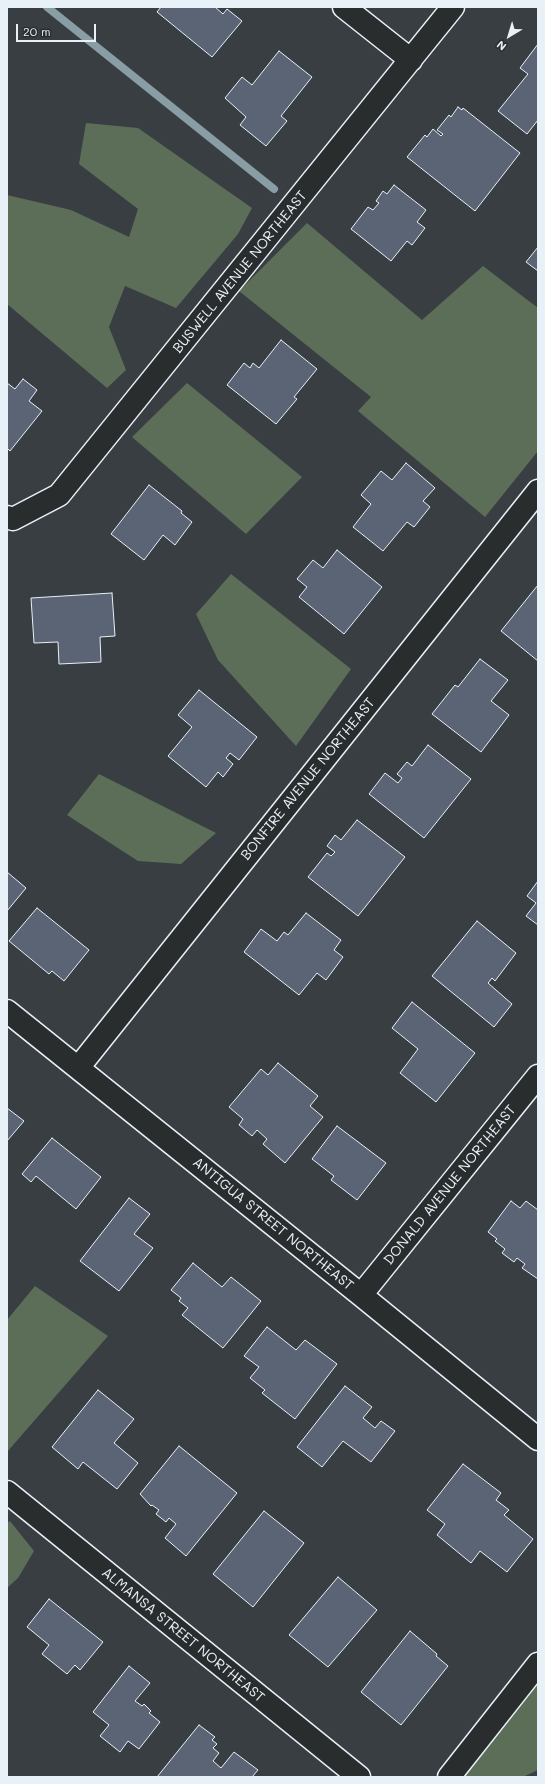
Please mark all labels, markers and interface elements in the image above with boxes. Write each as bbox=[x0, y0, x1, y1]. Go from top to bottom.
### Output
scale bar bbox=[18, 16, 98, 42]
north arrow bbox=[489, 16, 529, 56]
text: 20 m bbox=[23, 23, 51, 39]
text: N bbox=[493, 37, 509, 54]
street label: BUSWELL AVENUE NORTHEAST bbox=[169, 188, 311, 356]
street label: BONFIRE AVENUE NORTHEAST bbox=[237, 694, 379, 864]
street label: DONALD AVENUE NORTHEAST bbox=[380, 1102, 520, 1268]
street label: ANTIGUA STREET NORTHEAST bbox=[189, 1154, 357, 1294]
street label: ALMANSA STREET NORTHEAST bbox=[98, 1564, 268, 1706]

